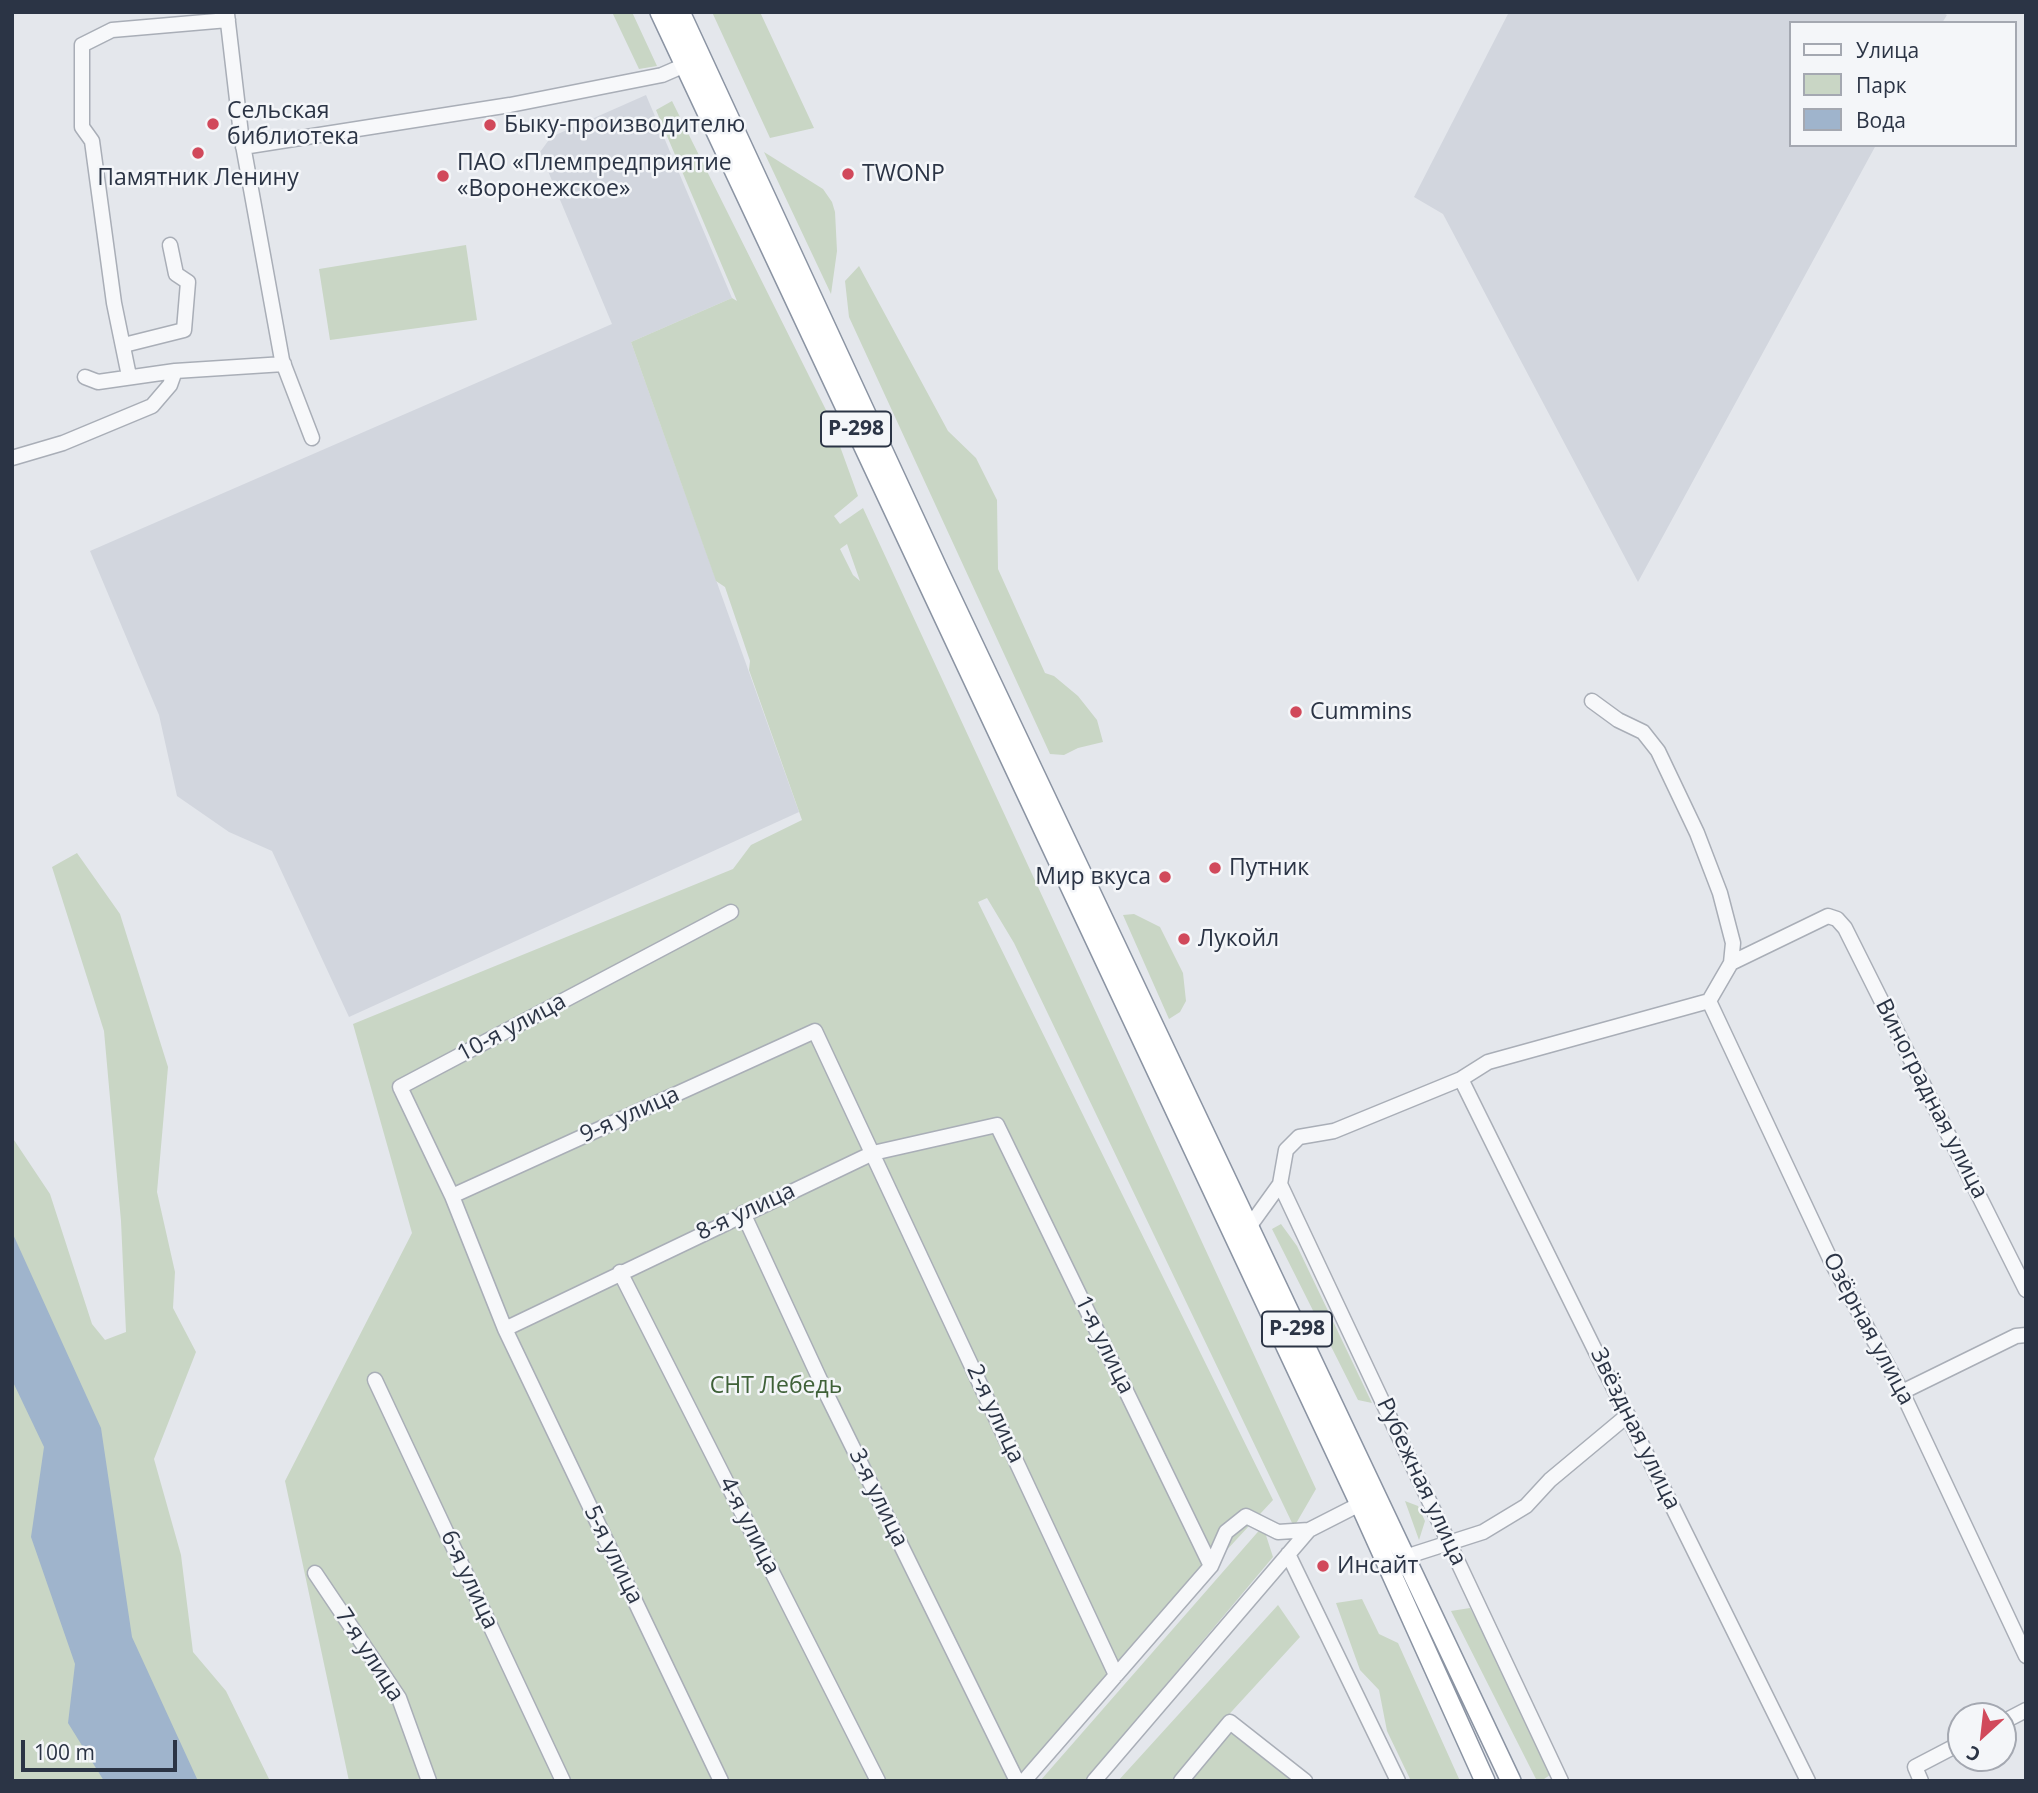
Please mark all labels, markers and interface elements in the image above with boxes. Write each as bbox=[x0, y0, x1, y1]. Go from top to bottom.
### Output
legend bbox=[1790, 21, 2017, 147]
text: Улица bbox=[1856, 36, 1919, 64]
text: Парк bbox=[1856, 71, 1907, 99]
place label: Сельская библиотека bbox=[227, 97, 359, 151]
text: Вода bbox=[1856, 106, 1906, 134]
place label: Быку-производителю bbox=[504, 111, 745, 139]
marker: Сельская библиотека bbox=[205, 116, 221, 132]
marker: Быку-производителю bbox=[482, 117, 498, 133]
marker: Памятник Ленину bbox=[190, 145, 206, 161]
place label: ПАО «Племпредприятие «Воронежское» bbox=[457, 149, 732, 203]
place label: TWONP bbox=[862, 160, 945, 188]
place label: Памятник Ленину bbox=[97, 164, 299, 192]
marker: TWONP bbox=[840, 166, 856, 182]
marker: ПАО «Племпредприятие «Воронежское» bbox=[435, 168, 451, 184]
road number: Р-298 bbox=[821, 412, 891, 446]
place label: Cummins bbox=[1310, 698, 1412, 726]
marker: Cummins bbox=[1288, 704, 1304, 720]
place label: Путник bbox=[1229, 854, 1309, 882]
marker: Путник bbox=[1207, 860, 1223, 876]
place label: Мир вкуса bbox=[1035, 863, 1151, 891]
marker: Мир вкуса bbox=[1157, 869, 1173, 885]
place label: Лукойл bbox=[1198, 925, 1279, 953]
marker: Лукойл bbox=[1176, 931, 1192, 947]
street label: 10-я улица bbox=[453, 988, 571, 1068]
street label: Виноградная улица bbox=[1869, 995, 1993, 1203]
street label: 9-я улица bbox=[576, 1081, 684, 1149]
street label: 8-я улица bbox=[692, 1177, 800, 1247]
street label: Озёрная улица bbox=[1816, 1248, 1920, 1410]
street label: 1-я улица bbox=[1068, 1291, 1140, 1399]
road number: Р-298 bbox=[1262, 1312, 1332, 1346]
street label: Звёздная улица bbox=[1584, 1344, 1686, 1514]
street label: 2-я улица bbox=[960, 1360, 1030, 1468]
park label: СНТ Лебедь bbox=[710, 1372, 842, 1400]
street label: Рубежная улица bbox=[1370, 1394, 1472, 1570]
street label: 3-я улица bbox=[842, 1444, 914, 1552]
street label: 4-я улица bbox=[713, 1473, 785, 1579]
street label: 5-я улица bbox=[577, 1501, 649, 1609]
street label: 6-я улица bbox=[434, 1526, 504, 1634]
place label: Инсайт bbox=[1337, 1552, 1418, 1580]
marker: Инсайт bbox=[1315, 1558, 1331, 1574]
street label: 7-я улица bbox=[329, 1603, 409, 1707]
north arrow bbox=[1947, 1702, 2017, 1772]
scale bar bbox=[24, 1727, 180, 1771]
text: 100 m bbox=[34, 1738, 95, 1766]
text: С bbox=[1962, 1740, 1985, 1768]

